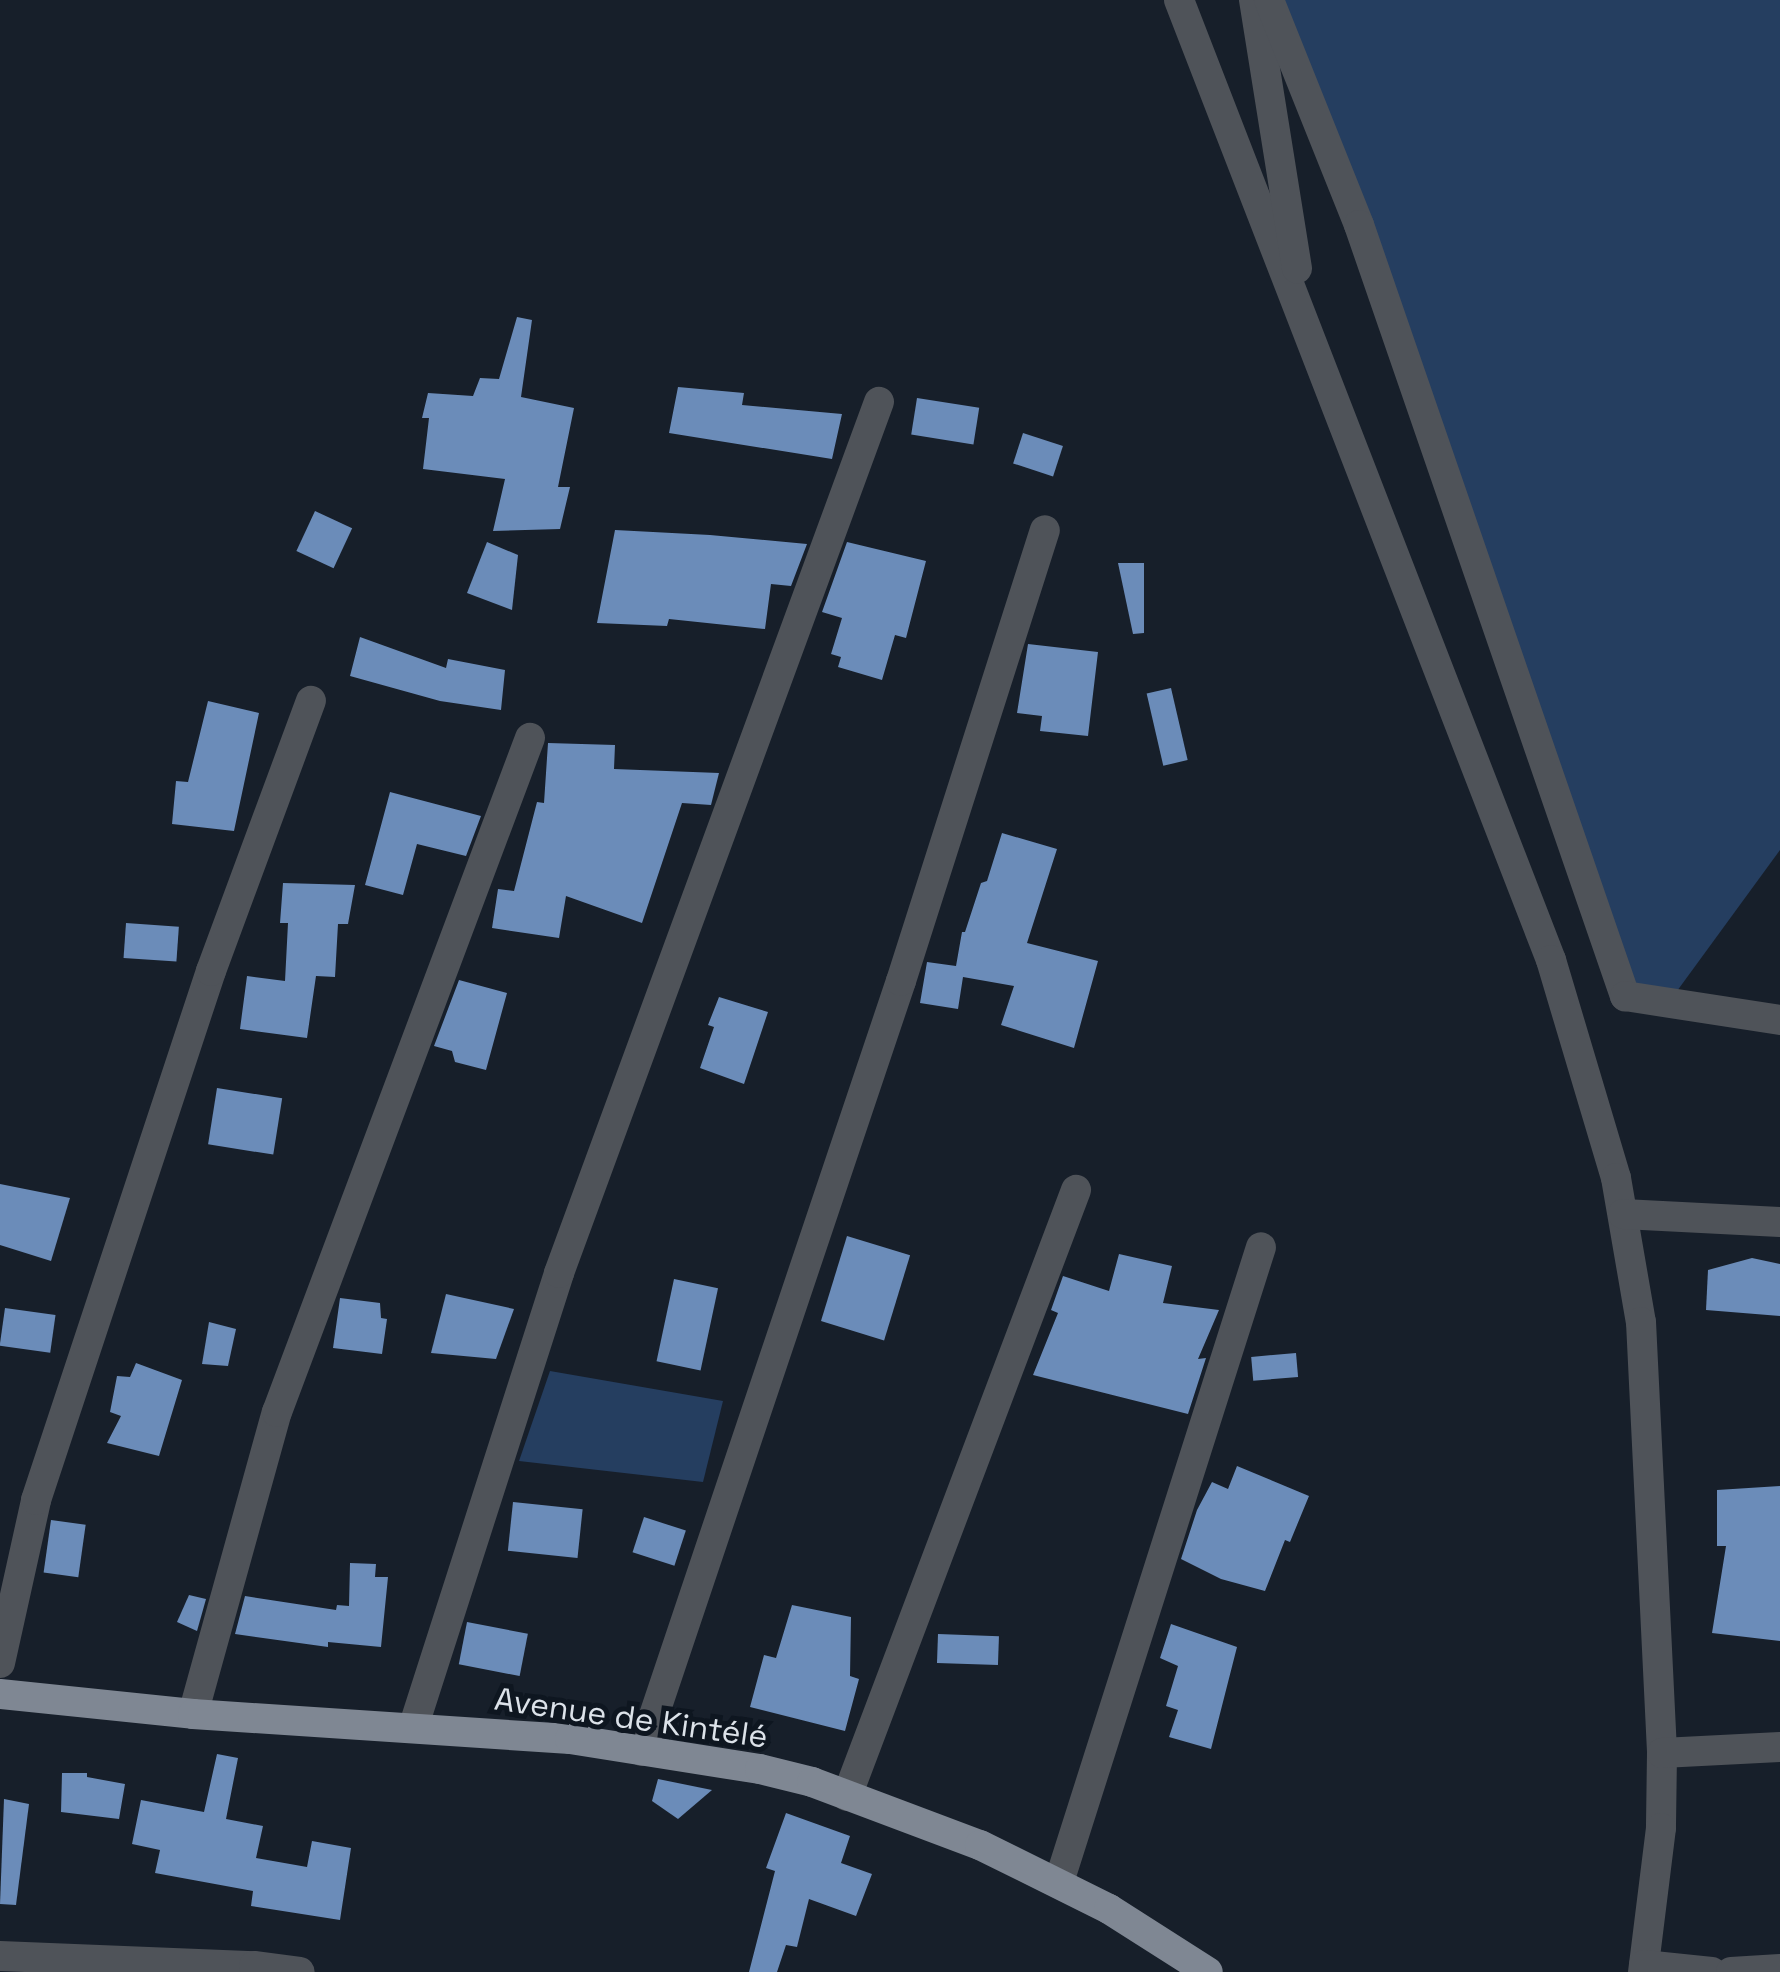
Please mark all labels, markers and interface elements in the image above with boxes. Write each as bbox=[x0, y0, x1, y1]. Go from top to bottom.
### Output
street label: Avenue de Kintélé bbox=[492, 1680, 770, 1756]

